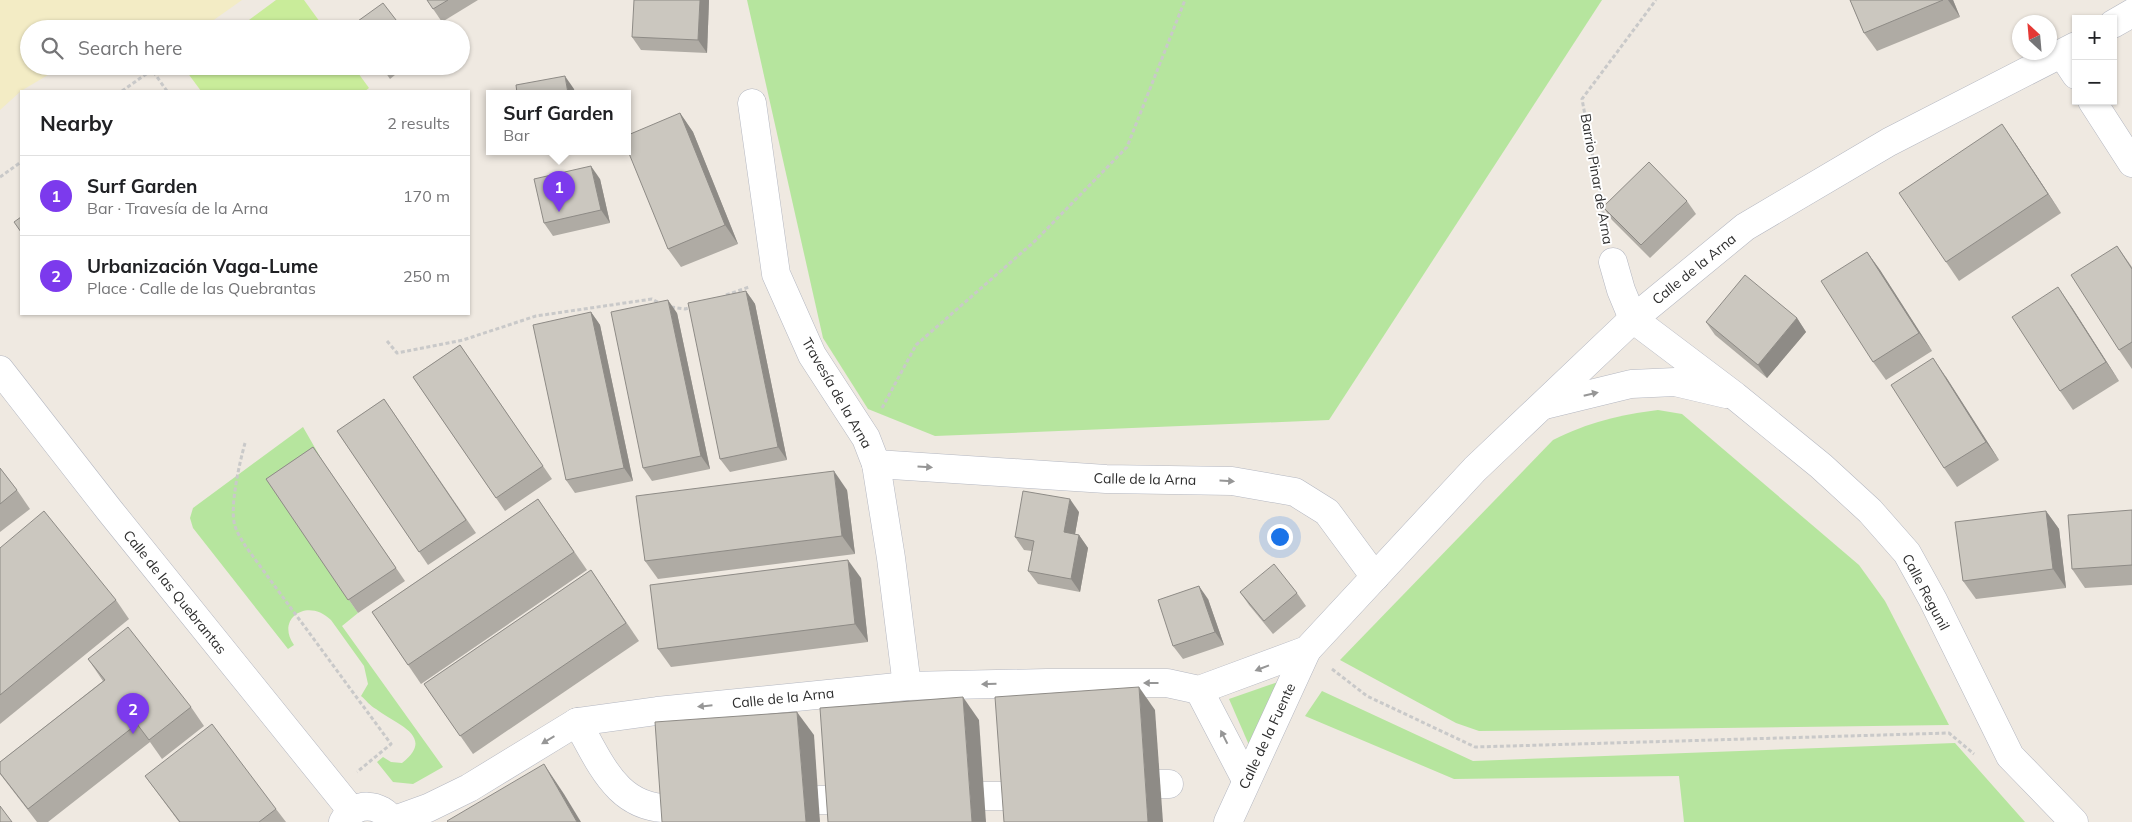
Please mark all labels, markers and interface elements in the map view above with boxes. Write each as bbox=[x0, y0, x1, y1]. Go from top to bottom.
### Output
north arrow bbox=[2012, 15, 2057, 60]
map controls bbox=[2072, 15, 2117, 105]
button: + bbox=[2072, 15, 2117, 60]
search box bbox=[20, 20, 470, 75]
icon: search bbox=[38, 34, 66, 62]
text: Search here bbox=[78, 36, 182, 60]
button: − bbox=[2072, 60, 2117, 105]
popup bbox=[486, 90, 631, 155]
text: Surf Garden bbox=[503, 101, 614, 125]
text: Nearby bbox=[40, 110, 113, 136]
street label: Barrio Pinar de Arna bbox=[1577, 112, 1617, 246]
text: 2 results bbox=[387, 113, 450, 133]
text: Bar bbox=[503, 125, 530, 145]
pin: 1 bbox=[543, 171, 575, 212]
text: Surf Garden bbox=[87, 174, 198, 198]
text: 1 bbox=[51, 186, 61, 206]
text: 170 m bbox=[403, 186, 450, 206]
text: Bar · Travesía de la Arna bbox=[87, 198, 268, 218]
street label: Calle de la Arna bbox=[1648, 230, 1740, 308]
text: Urbanización Vaga-Lume bbox=[87, 254, 318, 278]
text: 2 bbox=[51, 266, 61, 286]
text: 250 m bbox=[403, 266, 450, 286]
text: Place · Calle de las Quebrantas bbox=[87, 278, 316, 298]
street label: Travesía de la Arna bbox=[798, 334, 876, 452]
one-way arrow bbox=[1583, 390, 1599, 398]
one-way arrow bbox=[917, 463, 933, 471]
street label: Calle de la Arna bbox=[1093, 469, 1197, 489]
one-way arrow bbox=[1219, 478, 1235, 486]
your location bbox=[1267, 524, 1293, 550]
street label: Calle de las Quebrantas bbox=[119, 526, 231, 658]
street label: Calle Regunil bbox=[1898, 551, 1954, 633]
one-way arrow bbox=[1254, 664, 1269, 672]
one-way arrow bbox=[1143, 679, 1159, 687]
one-way arrow bbox=[980, 680, 996, 688]
street label: Calle de la Fuente bbox=[1235, 680, 1299, 792]
street label: Calle de la Arna bbox=[731, 684, 835, 712]
pin: 2 bbox=[117, 693, 149, 734]
one-way arrow bbox=[696, 702, 712, 710]
one-way arrow bbox=[1220, 730, 1228, 744]
one-way arrow bbox=[542, 735, 555, 744]

